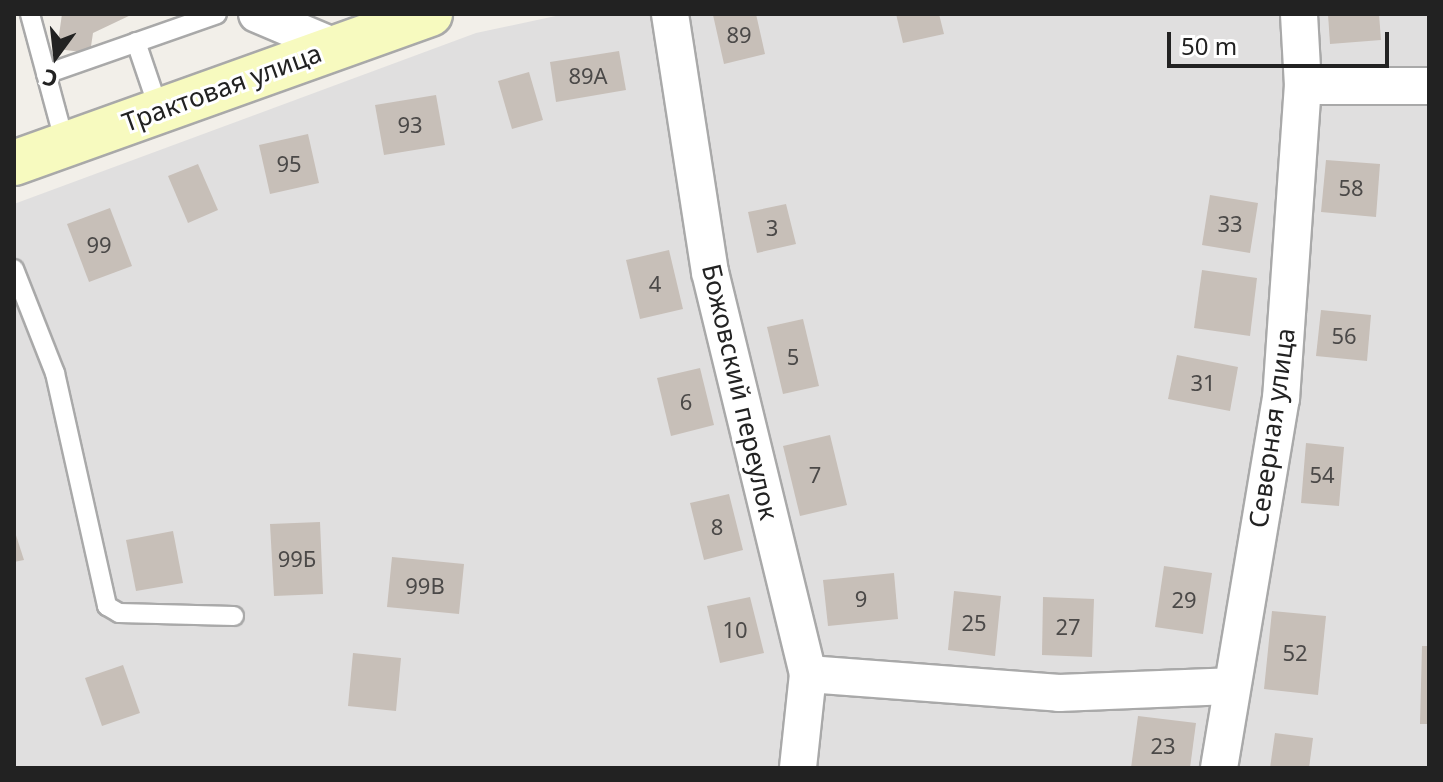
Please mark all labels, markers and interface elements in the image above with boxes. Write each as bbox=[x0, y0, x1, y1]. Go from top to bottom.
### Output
north arrow bbox=[16, 16, 96, 96]
scale bar bbox=[1171, 16, 1393, 66]
house number: 89 bbox=[726, 22, 752, 48]
text: 50 m bbox=[1181, 29, 1237, 62]
street label: Трактовая улица bbox=[118, 37, 326, 139]
text: С bbox=[39, 63, 61, 96]
house number: 89А bbox=[568, 63, 608, 89]
house number: 93 bbox=[397, 112, 423, 138]
house number: 95 bbox=[276, 151, 302, 177]
house number: 58 bbox=[1338, 175, 1364, 201]
house number: 33 bbox=[1217, 211, 1243, 237]
house number: 3 bbox=[766, 215, 778, 241]
house number: 99 bbox=[86, 232, 112, 258]
street label: Божовский переулок bbox=[695, 261, 785, 523]
house number: 4 bbox=[649, 271, 661, 297]
house number: 56 bbox=[1331, 323, 1357, 349]
street label: Северная улица bbox=[1243, 326, 1301, 530]
house number: 5 bbox=[787, 344, 799, 370]
house number: 31 bbox=[1190, 370, 1216, 396]
house number: 6 bbox=[680, 389, 692, 415]
house number: 7 bbox=[809, 462, 821, 488]
house number: 54 bbox=[1309, 462, 1335, 488]
house number: 8 bbox=[711, 514, 723, 540]
house number: 99Б bbox=[278, 546, 316, 572]
house number: 99В bbox=[405, 573, 445, 599]
house number: 9 bbox=[855, 586, 867, 612]
house number: 29 bbox=[1171, 587, 1197, 613]
house number: 25 bbox=[961, 610, 987, 636]
house number: 27 bbox=[1055, 614, 1081, 640]
house number: 10 bbox=[722, 617, 748, 643]
house number: 52 bbox=[1282, 640, 1308, 666]
house number: 23 bbox=[1150, 733, 1176, 759]

